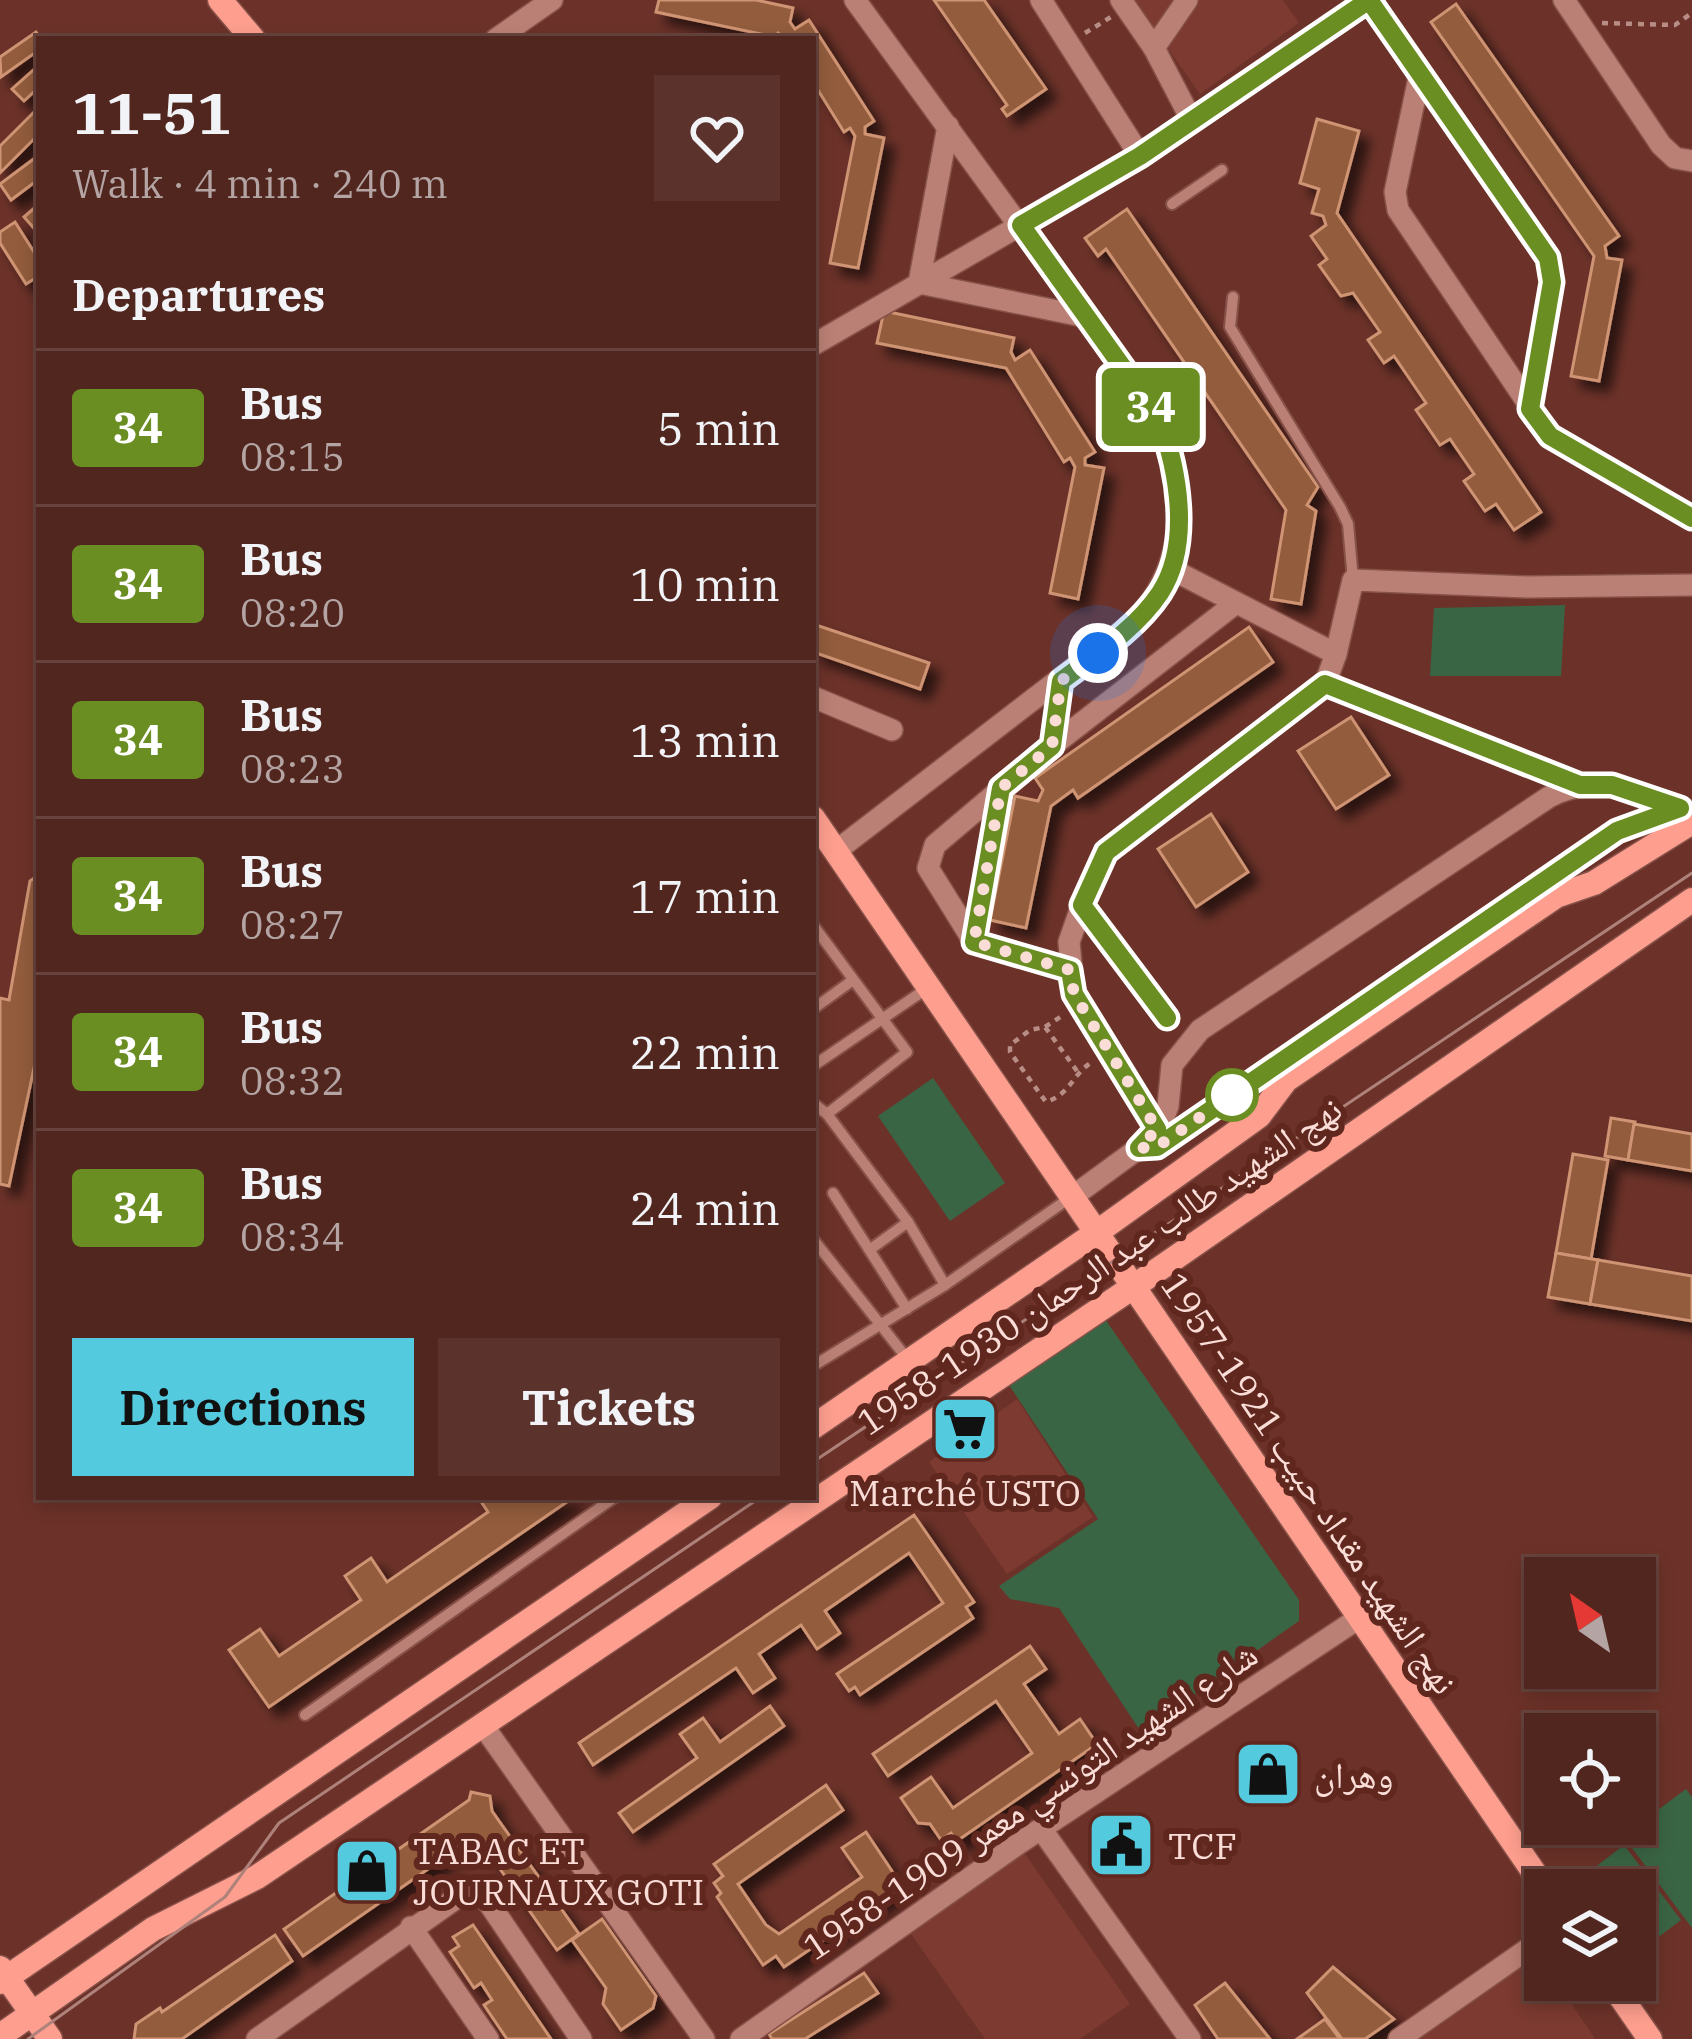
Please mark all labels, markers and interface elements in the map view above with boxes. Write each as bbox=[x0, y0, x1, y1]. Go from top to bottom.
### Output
button: heart bbox=[654, 75, 780, 201]
text: 11-51 bbox=[72, 76, 232, 150]
text: Walk · 4 min · 240 m bbox=[72, 158, 448, 209]
text: Departures bbox=[72, 265, 325, 323]
line badge: 34 bbox=[1097, 368, 1205, 446]
text: Bus bbox=[240, 373, 323, 431]
text: 34 bbox=[1126, 379, 1176, 434]
text: 5 min bbox=[657, 399, 780, 457]
text: 34 bbox=[113, 400, 163, 455]
text: 08:15 bbox=[240, 431, 345, 482]
text: Bus bbox=[240, 529, 323, 587]
text: 10 min bbox=[630, 555, 780, 613]
text: 34 bbox=[113, 556, 163, 611]
text: 08:20 bbox=[240, 587, 345, 638]
your location bbox=[1068, 623, 1128, 683]
text: Bus bbox=[240, 685, 323, 743]
text: 13 min bbox=[630, 711, 780, 769]
text: 34 bbox=[113, 712, 163, 767]
text: 08:23 bbox=[240, 743, 345, 794]
text: Bus bbox=[240, 841, 323, 899]
text: 17 min bbox=[630, 867, 780, 925]
text: 34 bbox=[113, 868, 163, 923]
text: 08:27 bbox=[240, 899, 345, 950]
text: Bus bbox=[240, 997, 323, 1055]
text: 22 min bbox=[630, 1023, 780, 1081]
text: 34 bbox=[113, 1024, 163, 1079]
text: 08:32 bbox=[240, 1055, 345, 1106]
unlabelled marker bbox=[1207, 1070, 1257, 1120]
street label: نهج الشهيد طالب عبد الرحمان 1930-1958 bbox=[848, 1085, 1350, 1445]
text: Bus bbox=[240, 1153, 323, 1211]
text: 24 min bbox=[630, 1179, 780, 1237]
text: 34 bbox=[113, 1180, 163, 1235]
text: 08:34 bbox=[240, 1211, 345, 1262]
street label: نهج الشهيد مقداد حبيب 1921-1957 bbox=[1151, 1263, 1469, 1703]
button: Directions bbox=[72, 1338, 414, 1476]
button: Tickets bbox=[438, 1338, 780, 1476]
supermarket icon: Marché USTO bbox=[930, 1394, 1000, 1464]
place label: Marché USTO bbox=[849, 1469, 1081, 1516]
north arrow bbox=[1524, 1557, 1656, 1689]
map controls bbox=[1524, 1557, 1656, 2001]
street label: شارع الشهيد التونسي معمر 1909-1958 bbox=[794, 1630, 1270, 1975]
button: locate bbox=[1524, 1713, 1656, 1845]
shop icon: وهران bbox=[1233, 1739, 1303, 1809]
place label: وهران bbox=[1314, 1751, 1393, 1798]
public building icon: TCF bbox=[1086, 1810, 1156, 1880]
place label: TCF bbox=[1168, 1822, 1237, 1869]
place label: TABAC ET JOURNAUX GOTI bbox=[413, 1827, 704, 1915]
shop icon: TABAC ET JOURNAUX GOTI bbox=[332, 1836, 402, 1906]
button: layers bbox=[1524, 1869, 1656, 2001]

